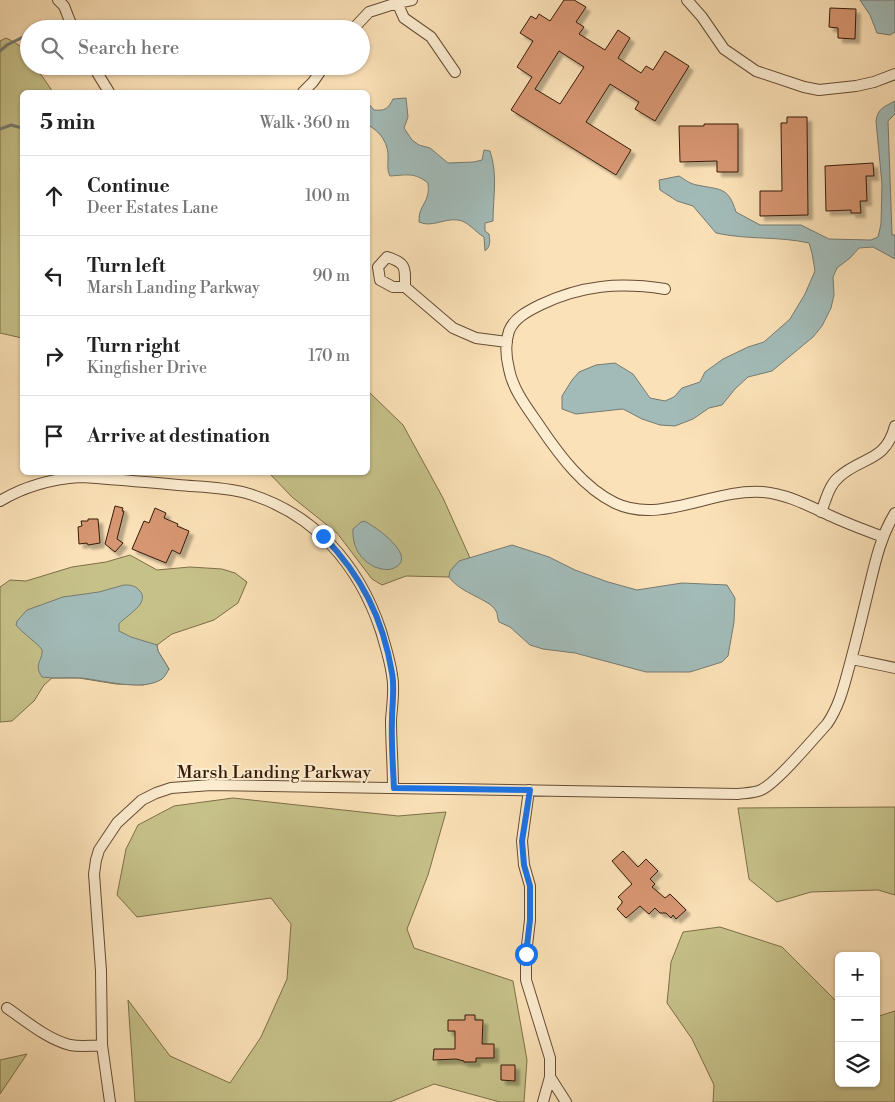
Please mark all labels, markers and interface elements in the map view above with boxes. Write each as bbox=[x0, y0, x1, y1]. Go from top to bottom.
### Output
search box bbox=[20, 20, 370, 75]
icon: search bbox=[38, 34, 66, 62]
text: Search here bbox=[78, 36, 179, 60]
text: 5 min bbox=[40, 110, 95, 136]
text: Walk · 360 m bbox=[260, 113, 350, 133]
text: Continue bbox=[87, 174, 170, 198]
icon: ahead bbox=[40, 182, 68, 210]
text: 100 m bbox=[305, 186, 350, 206]
text: Deer Estates Lane bbox=[87, 198, 218, 218]
text: Turn left bbox=[87, 254, 166, 278]
icon: left bbox=[40, 262, 68, 290]
text: 90 m bbox=[312, 266, 350, 286]
text: Marsh Landing Parkway bbox=[87, 278, 260, 298]
text: Turn right bbox=[87, 334, 180, 358]
icon: right bbox=[40, 342, 68, 370]
text: 170 m bbox=[308, 346, 350, 366]
text: Kingfisher Drive bbox=[87, 358, 207, 378]
icon: arrive bbox=[40, 422, 68, 450]
text: Arrive at destination bbox=[87, 424, 270, 448]
route end bbox=[312, 525, 335, 548]
street label: Marsh Landing Parkway bbox=[177, 761, 371, 784]
route start bbox=[515, 943, 538, 966]
map controls bbox=[835, 952, 880, 1087]
button: + bbox=[835, 952, 880, 997]
button: − bbox=[835, 997, 880, 1042]
button: layers bbox=[835, 1042, 880, 1087]

